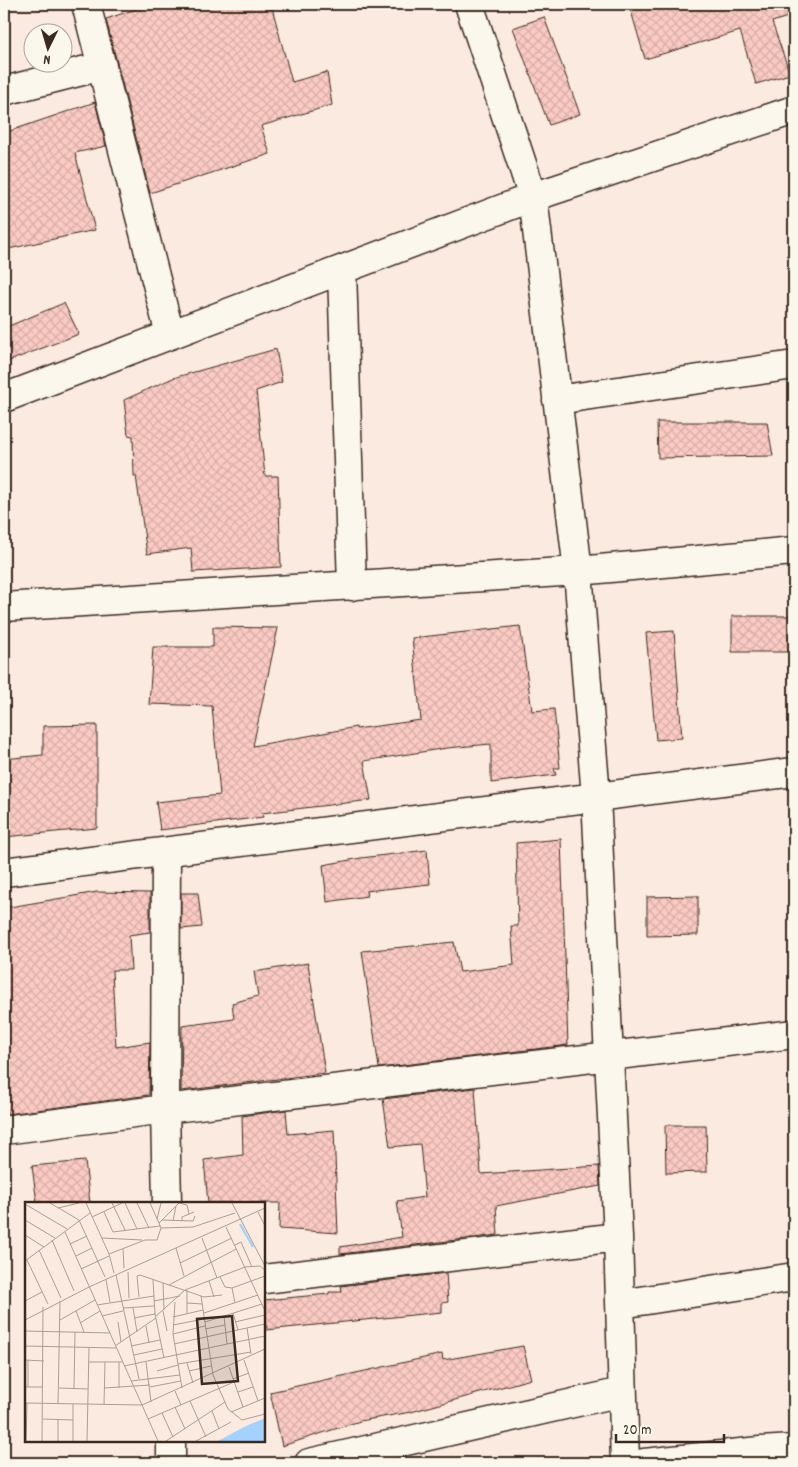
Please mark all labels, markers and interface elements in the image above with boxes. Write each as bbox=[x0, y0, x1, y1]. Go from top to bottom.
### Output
north arrow bbox=[22, 22, 72, 72]
text: N bbox=[43, 49, 51, 69]
inset map bbox=[25, 1202, 265, 1442]
scale bar bbox=[616, 1412, 723, 1444]
text: 20 m bbox=[623, 1420, 651, 1442]

